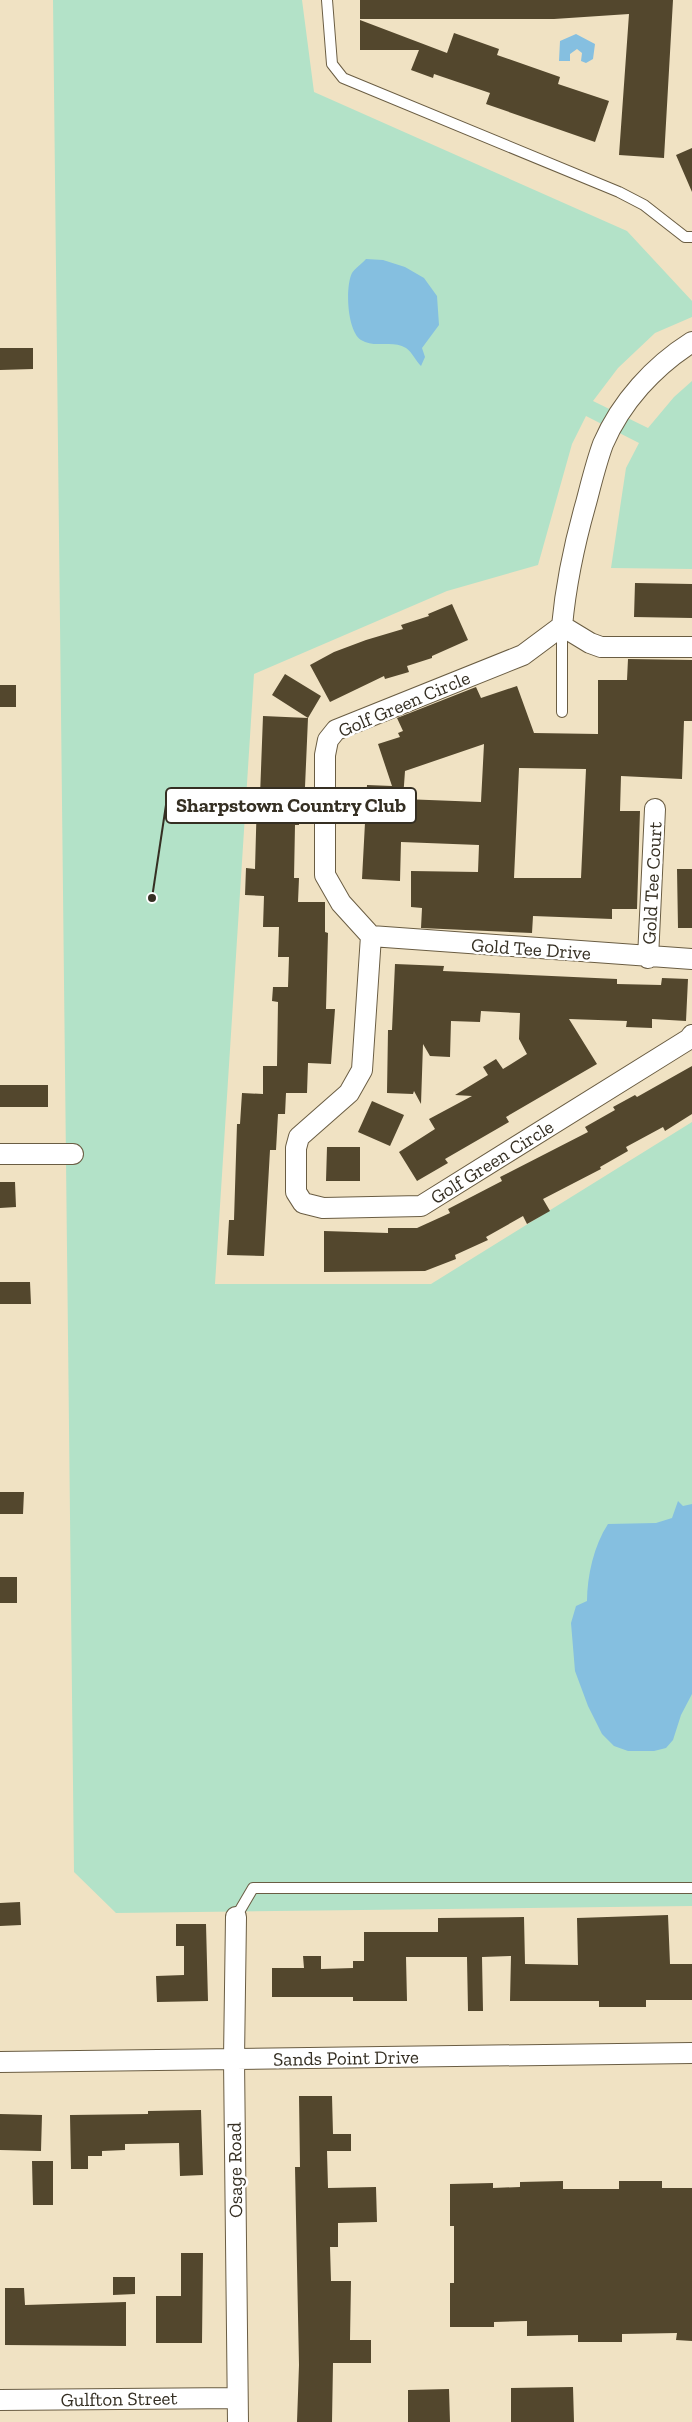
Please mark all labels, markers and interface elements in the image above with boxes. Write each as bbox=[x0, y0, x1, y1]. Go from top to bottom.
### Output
street label: Golf Green Circle bbox=[335, 666, 473, 742]
callout: Sharpstown Country Club bbox=[166, 788, 416, 823]
text: Sharpstown Country Club bbox=[176, 793, 406, 817]
street label: Gold Tee Court bbox=[637, 821, 667, 945]
street label: Gold Tee Drive bbox=[470, 933, 592, 965]
street label: Golf Green Circle bbox=[426, 1115, 558, 1209]
street label: Sands Point Drive bbox=[273, 2045, 419, 2071]
street label: Osage Road bbox=[223, 2121, 247, 2218]
street label: Gulfton Street bbox=[60, 2386, 178, 2412]

